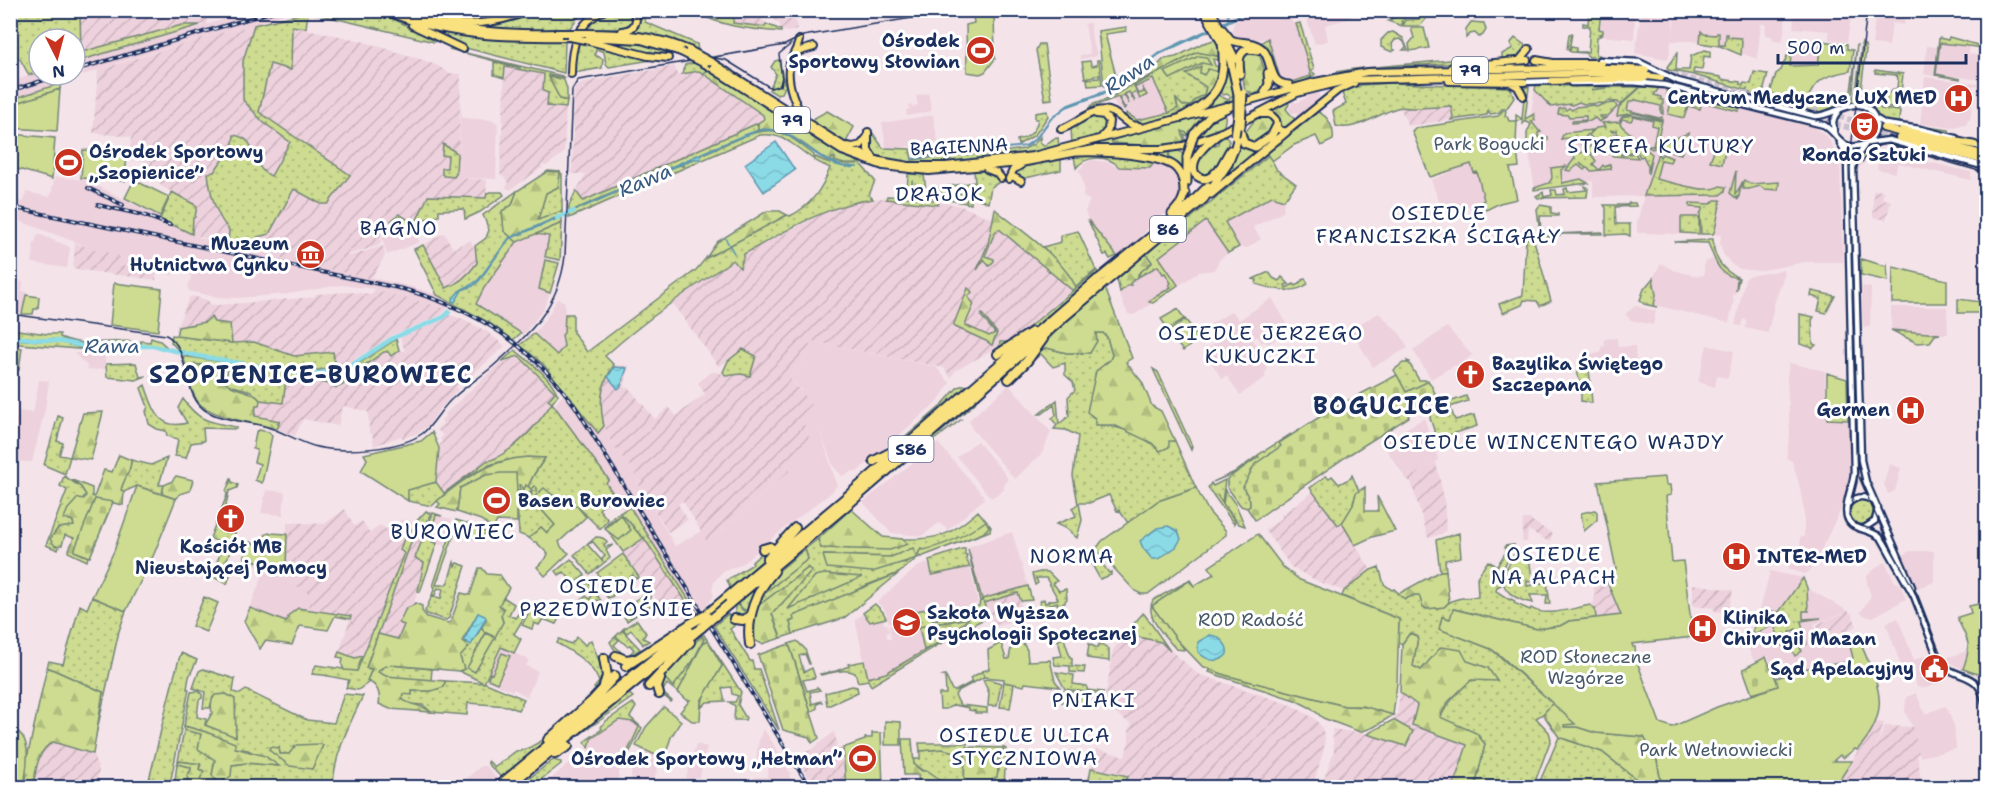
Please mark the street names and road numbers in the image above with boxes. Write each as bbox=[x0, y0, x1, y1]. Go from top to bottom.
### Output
road number: 79 bbox=[1452, 57, 1488, 83]
road number: 79 bbox=[774, 107, 810, 133]
street label: BAGIENNA bbox=[909, 132, 1009, 162]
road number: 86 bbox=[1150, 216, 1186, 242]
road number: S86 bbox=[888, 436, 934, 462]

